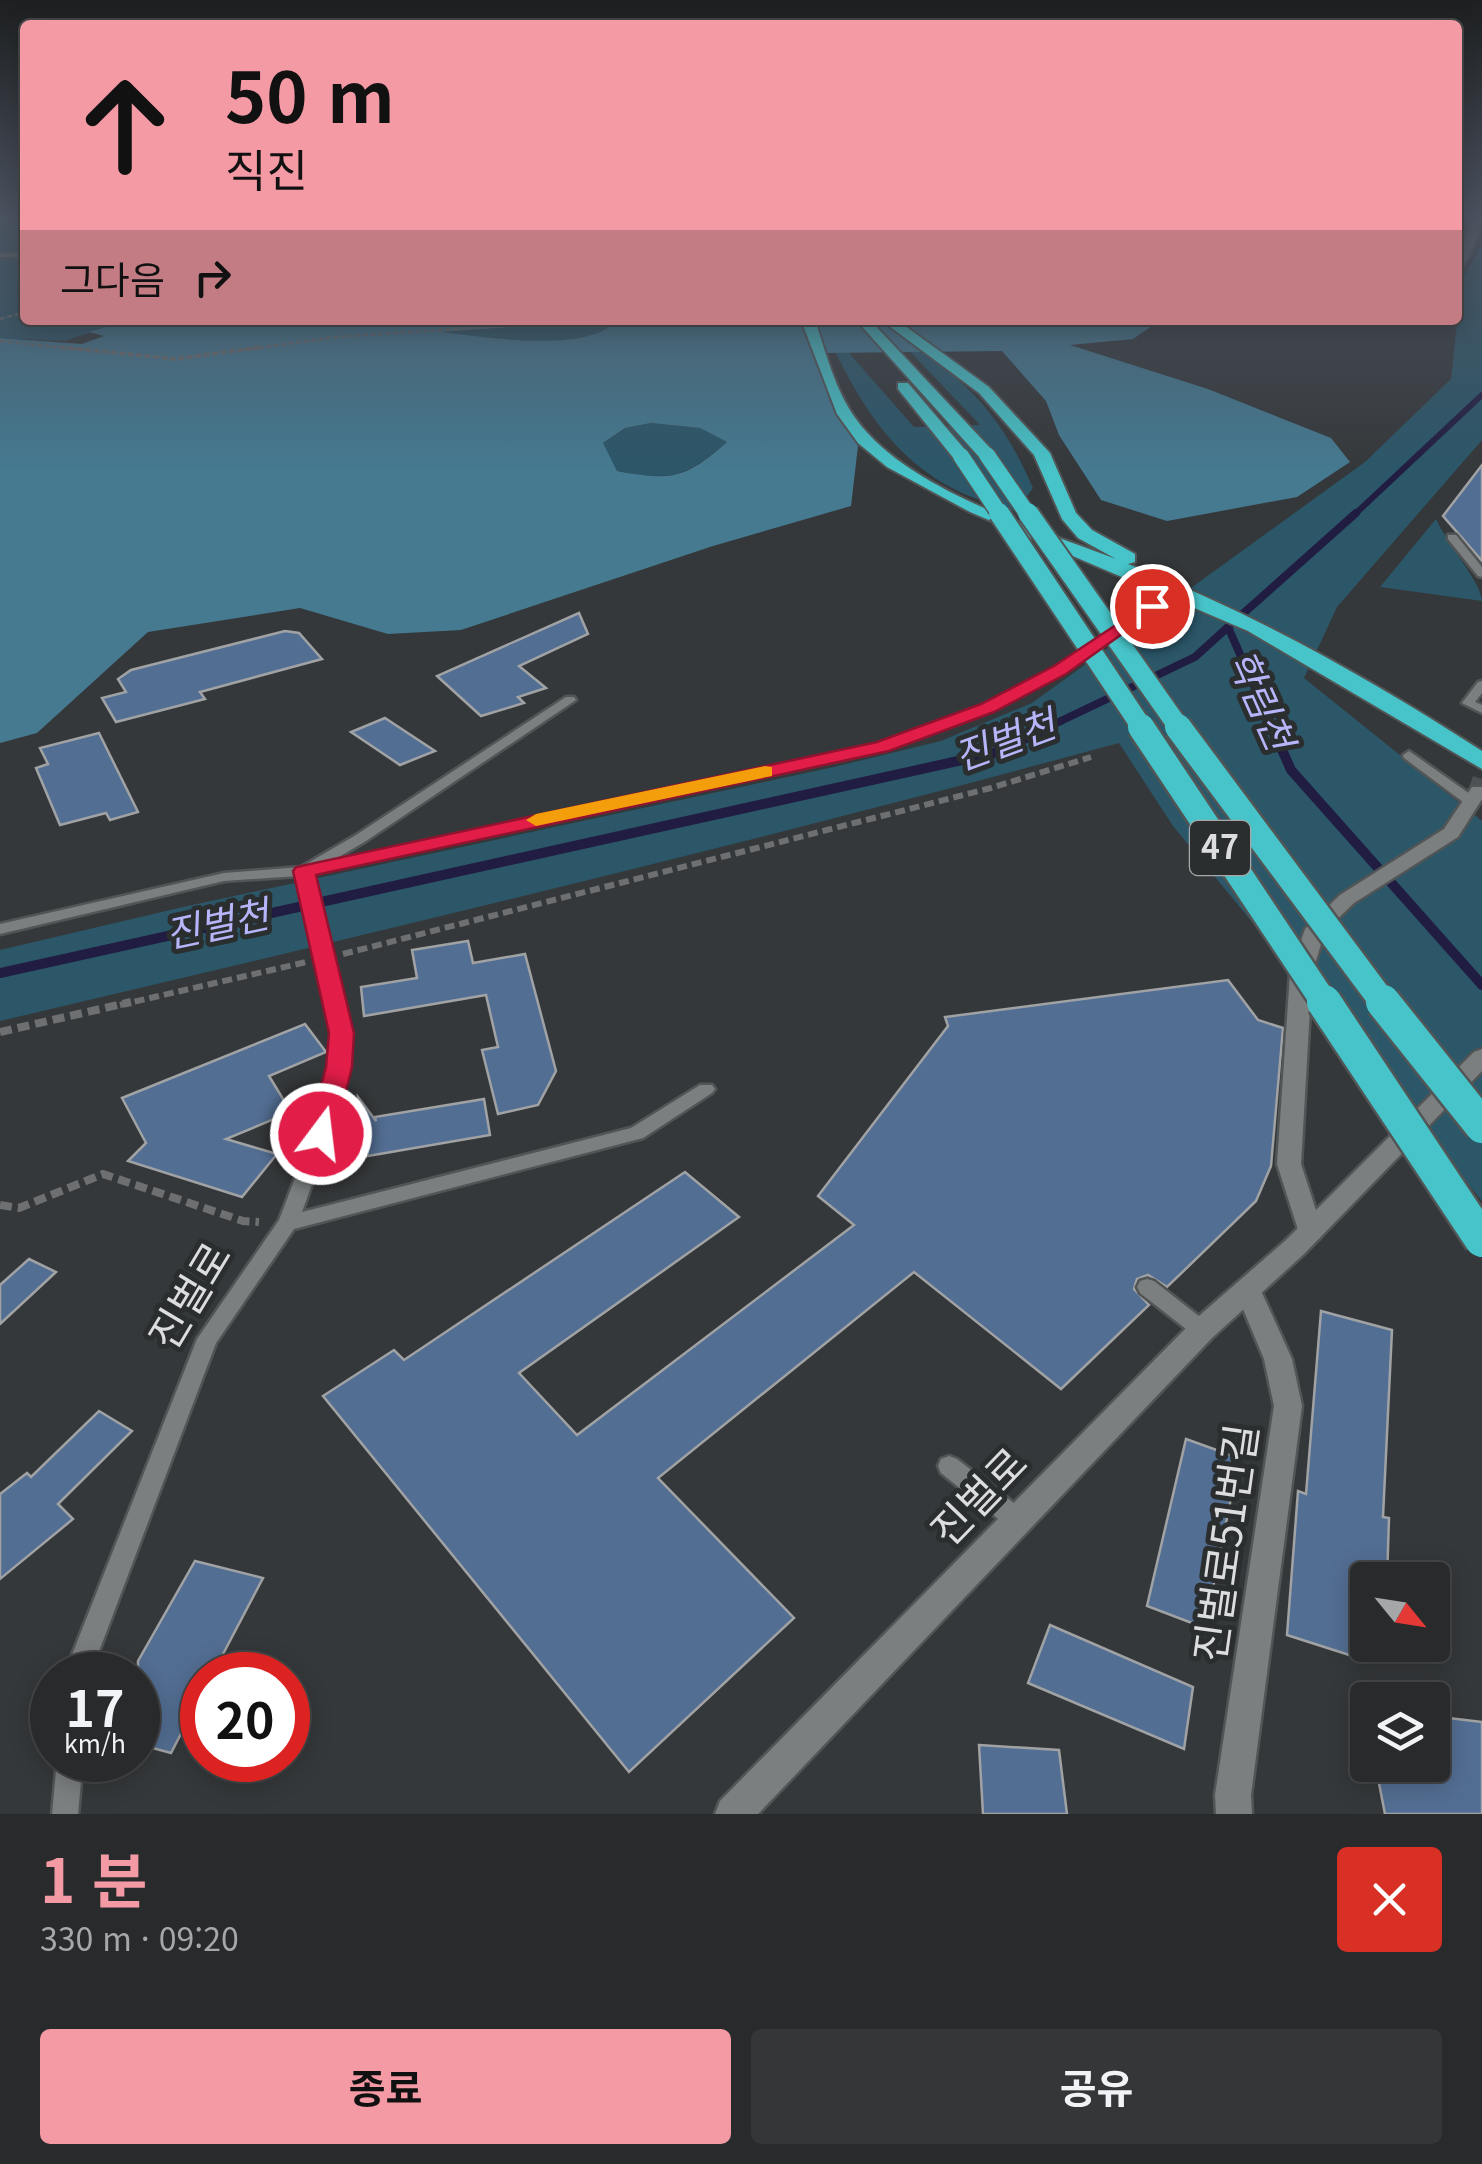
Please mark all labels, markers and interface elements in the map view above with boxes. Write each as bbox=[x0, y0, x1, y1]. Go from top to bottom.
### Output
text: 50 m bbox=[225, 42, 395, 143]
icon: ahead bbox=[60, 60, 190, 190]
text: 직진 bbox=[225, 135, 308, 200]
text: 그다음 bbox=[60, 250, 165, 305]
icon: right bbox=[185, 250, 240, 305]
pin bbox=[1110, 564, 1195, 649]
icon: arrive bbox=[1125, 579, 1180, 634]
water label: 학림천 bbox=[1217, 639, 1311, 761]
water label: 진벌천 bbox=[945, 693, 1066, 781]
road number: 47 bbox=[1190, 821, 1250, 875]
water label: 진벌천 bbox=[159, 883, 277, 959]
position arrow bbox=[269, 1082, 373, 1186]
street label: 진벌로 bbox=[131, 1229, 243, 1360]
street label: 진벌로51번길 bbox=[1176, 1420, 1269, 1666]
street label: 진벌로 bbox=[914, 1432, 1039, 1557]
north arrow bbox=[1350, 1562, 1450, 1662]
map controls bbox=[1350, 1562, 1450, 1782]
speed limit sign: 20 bbox=[180, 1652, 310, 1782]
text: 17 bbox=[65, 1669, 124, 1741]
button: layers bbox=[1350, 1682, 1450, 1782]
text: km/h bbox=[64, 1724, 126, 1760]
text: 1 분 bbox=[40, 1833, 147, 1920]
button: close bbox=[1337, 1847, 1442, 1952]
text: 330 m · 09:20 bbox=[40, 1914, 239, 1960]
button: 종료 bbox=[40, 2029, 731, 2144]
button: 공유 bbox=[751, 2029, 1442, 2144]

